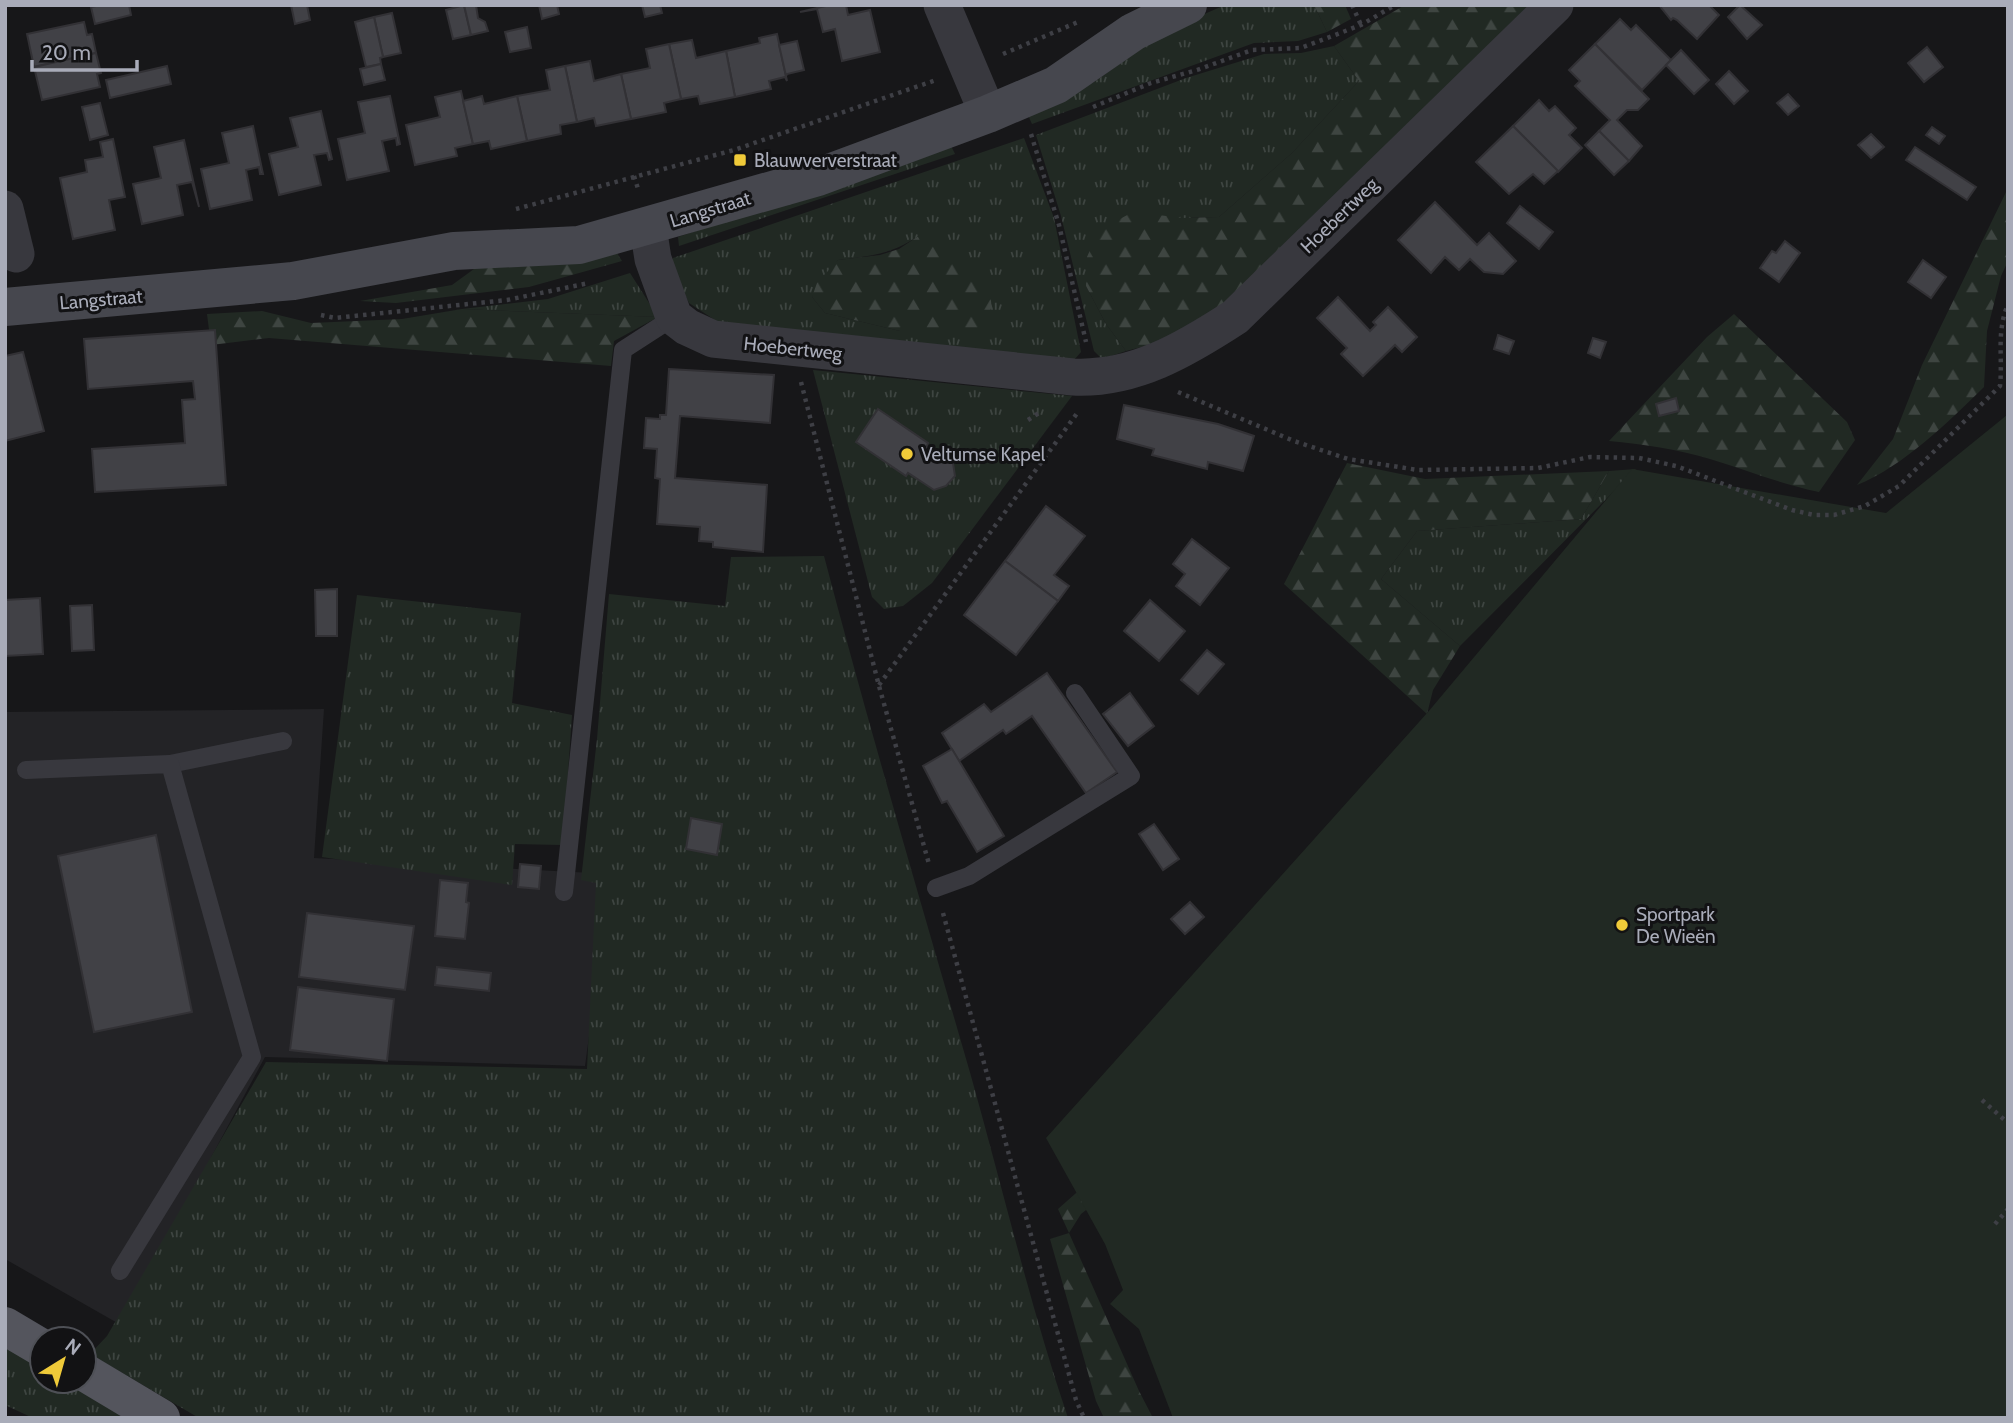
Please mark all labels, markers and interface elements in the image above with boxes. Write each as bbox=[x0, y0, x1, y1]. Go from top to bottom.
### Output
scale bar bbox=[32, 28, 136, 72]
text: 20 m bbox=[42, 40, 91, 65]
place label: Blauwververstraat bbox=[754, 149, 898, 172]
marker: Blauwververstraat bbox=[732, 152, 748, 168]
street label: Hoebertweg bbox=[1296, 172, 1383, 258]
street label: Langstraat bbox=[667, 186, 754, 233]
street label: Langstraat bbox=[59, 284, 144, 315]
street label: Hoebertweg bbox=[743, 332, 844, 365]
place label: Veltumse Kapel bbox=[921, 443, 1046, 466]
marker: Veltumse Kapel bbox=[899, 446, 915, 462]
place label: Sportpark De Wieën bbox=[1636, 903, 1716, 948]
marker: Sportpark De Wieën bbox=[1614, 917, 1630, 933]
north arrow bbox=[28, 1325, 98, 1395]
text: N bbox=[61, 1334, 85, 1360]

